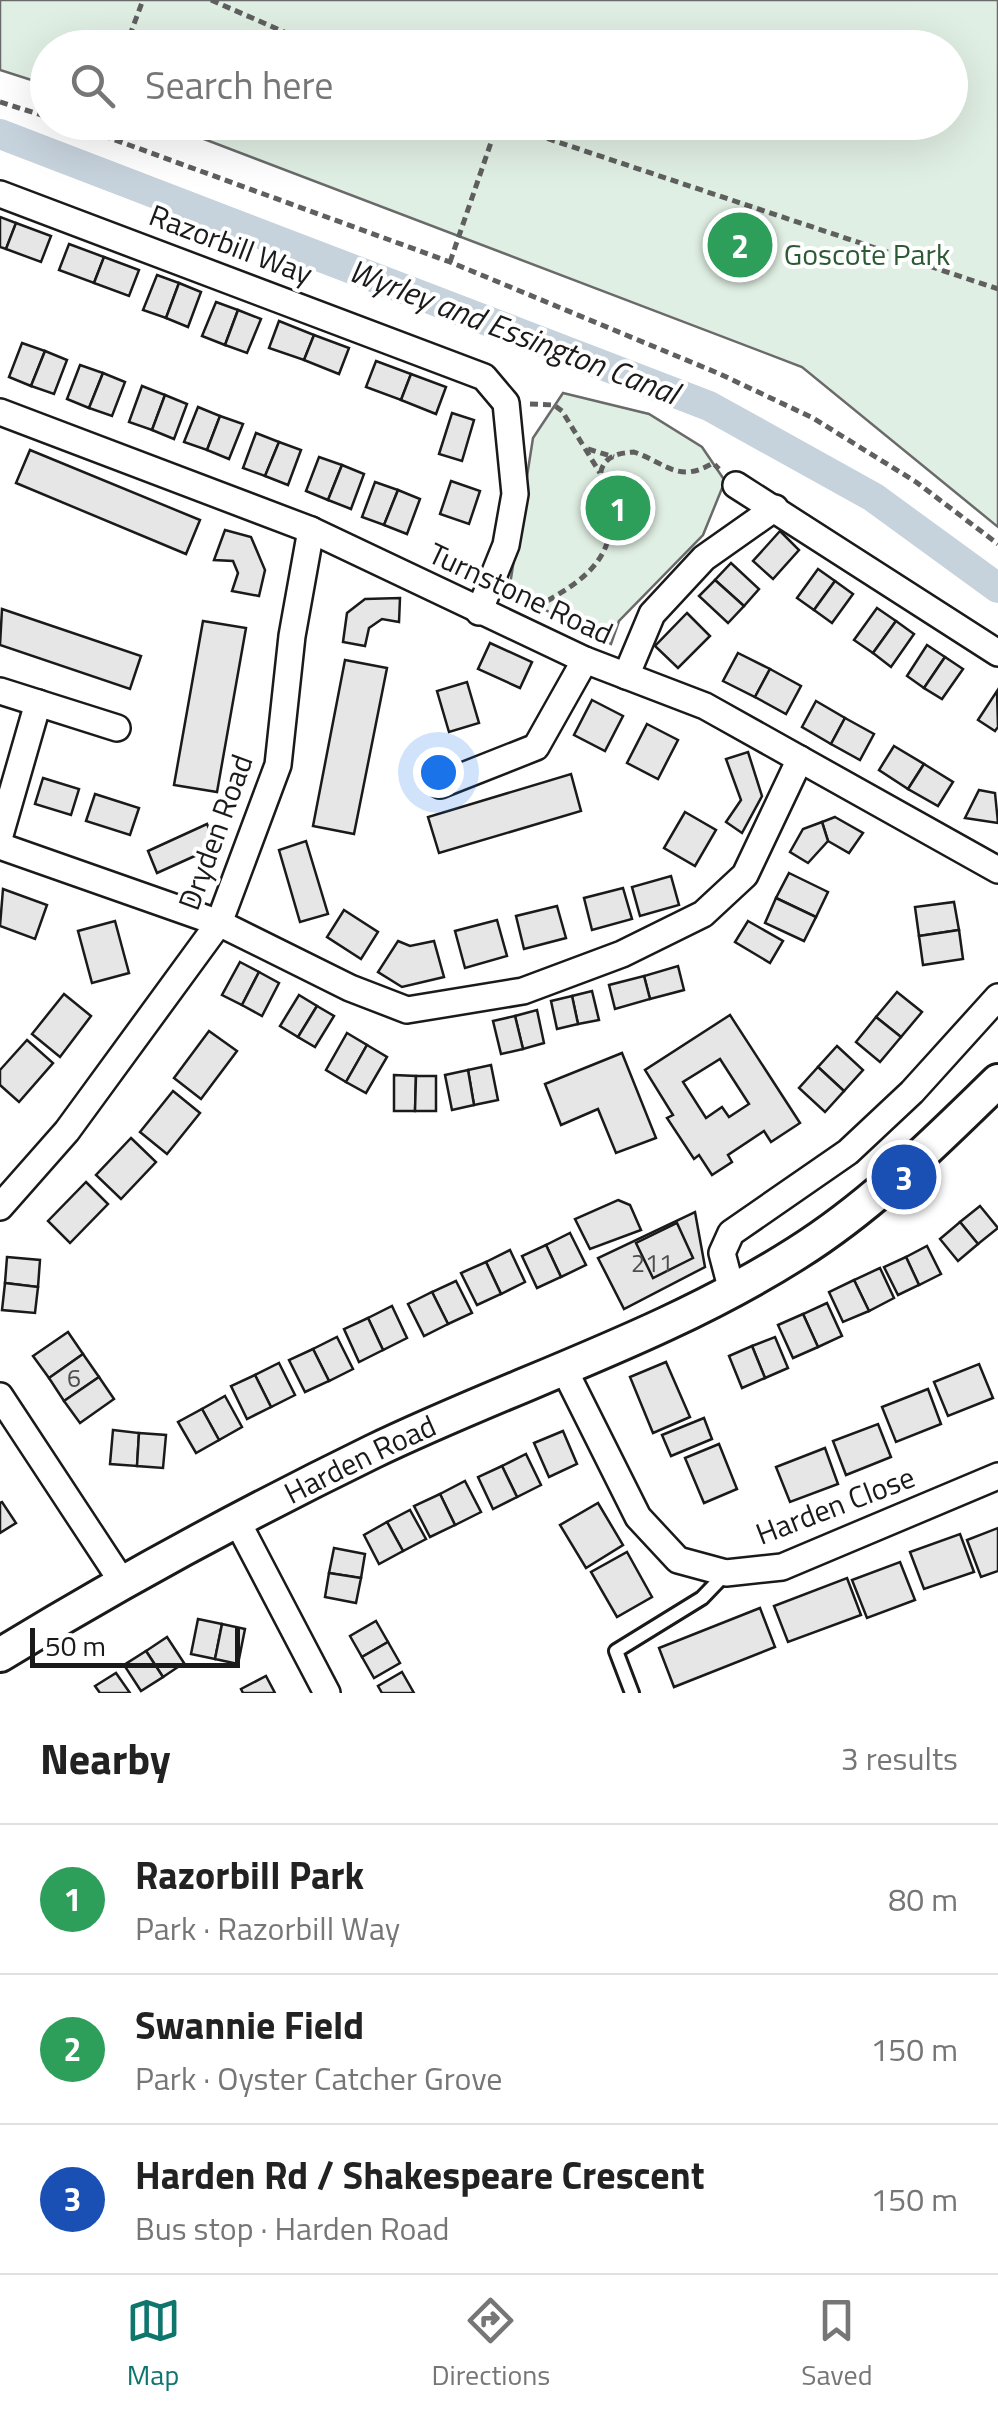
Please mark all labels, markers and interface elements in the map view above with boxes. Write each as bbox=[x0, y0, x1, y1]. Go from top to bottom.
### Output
search box bbox=[30, 30, 968, 140]
text: Search here bbox=[145, 56, 333, 114]
icon: search bbox=[65, 58, 120, 113]
street label: Razorbill Way bbox=[143, 192, 319, 296]
pin: 2 bbox=[708, 208, 772, 282]
park label: Goscote Park bbox=[784, 231, 950, 277]
water label: Wyrley and Essington Canal bbox=[342, 246, 689, 417]
pin: 1 bbox=[586, 470, 650, 546]
street label: Turnstone Road bbox=[421, 530, 621, 656]
your location bbox=[413, 747, 464, 798]
street label: Dryden Road bbox=[166, 748, 264, 916]
pin: 3 bbox=[872, 1140, 936, 1214]
house number: 211 bbox=[631, 1244, 673, 1282]
house number: 6 bbox=[67, 1359, 81, 1397]
street label: Harden Road bbox=[276, 1403, 443, 1515]
street label: Harden Close bbox=[749, 1454, 921, 1556]
scale bar bbox=[30, 1623, 240, 1668]
text: 50 m bbox=[45, 1624, 106, 1667]
text: Nearby bbox=[40, 1726, 171, 1790]
text: 3 results bbox=[841, 1734, 958, 1782]
text: Razorbill Park bbox=[135, 1846, 364, 1904]
text: 1 bbox=[64, 1875, 81, 1923]
text: 80 m bbox=[888, 1875, 958, 1923]
text: Park · Razorbill Way bbox=[135, 1904, 400, 1952]
text: Swannie Field bbox=[135, 1996, 364, 2054]
text: 2 bbox=[64, 2025, 81, 2073]
text: 150 m bbox=[870, 2025, 958, 2073]
text: Park · Oyster Catcher Grove bbox=[135, 2054, 502, 2102]
text: Harden Rd / Shakespeare Crescent bbox=[135, 2146, 705, 2204]
text: 3 bbox=[64, 2175, 81, 2223]
text: 150 m bbox=[870, 2175, 958, 2223]
text: Bus stop · Harden Road bbox=[135, 2204, 449, 2252]
tab: Map bbox=[126, 2293, 181, 2396]
tab: Directions bbox=[432, 2293, 550, 2396]
tab: Saved bbox=[801, 2293, 872, 2396]

